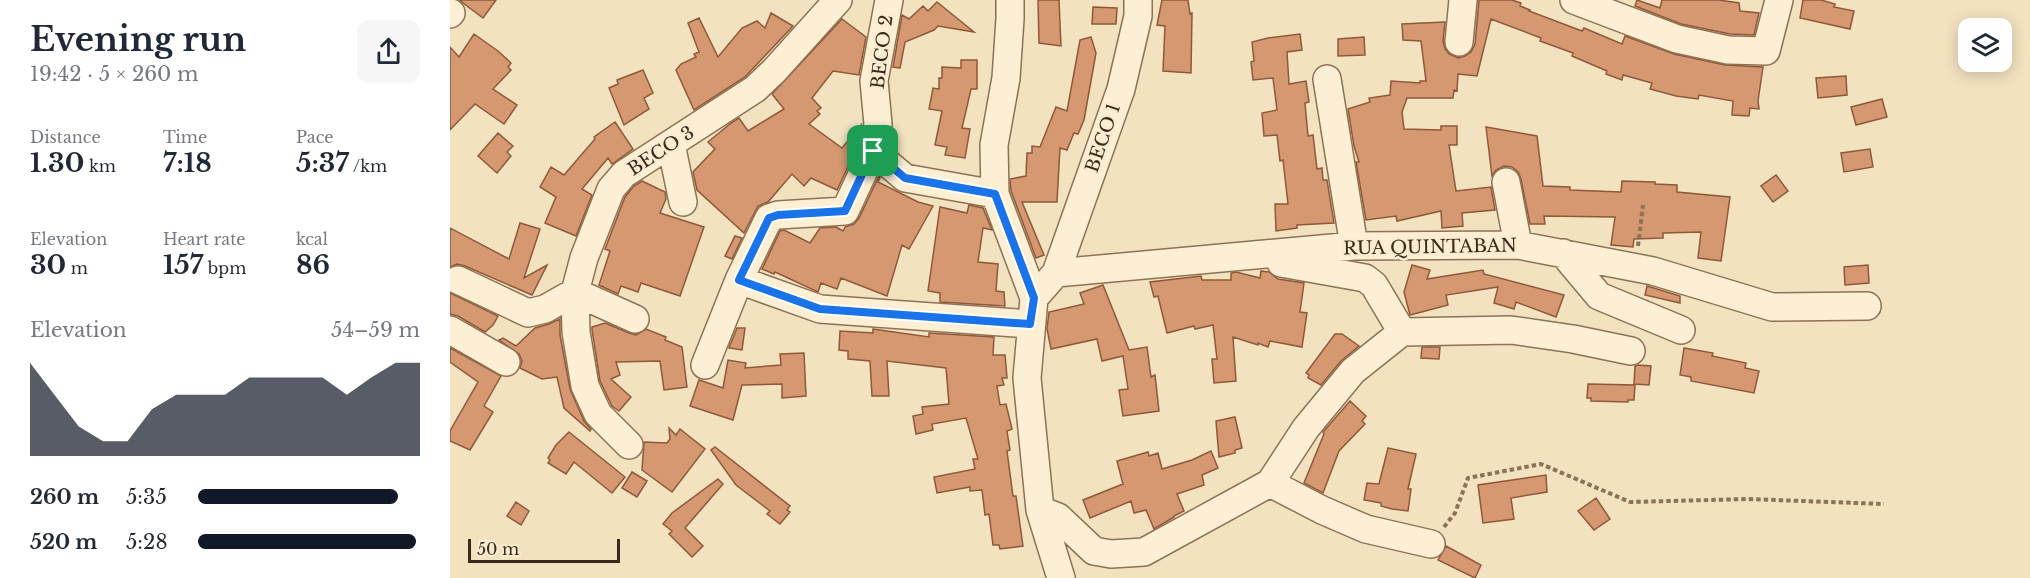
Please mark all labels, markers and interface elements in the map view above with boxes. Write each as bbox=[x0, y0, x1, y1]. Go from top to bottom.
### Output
street label: BECO 2 bbox=[867, 14, 897, 90]
map controls bbox=[1958, 18, 2012, 72]
button: layers bbox=[1958, 18, 2012, 72]
text: Evening run bbox=[30, 19, 246, 60]
button: share bbox=[357, 20, 420, 83]
text: 19:42 · 5 × 260 m bbox=[30, 62, 199, 86]
street label: BECO 1 bbox=[1081, 101, 1125, 175]
street label: BECO 3 bbox=[624, 121, 698, 181]
pin bbox=[847, 125, 898, 176]
text: Distance bbox=[30, 127, 101, 147]
text: Time bbox=[163, 127, 207, 147]
text: Pace bbox=[296, 127, 333, 147]
icon: arrive bbox=[856, 134, 889, 167]
text: 1.30 bbox=[30, 147, 84, 179]
text: 7:18 bbox=[163, 147, 212, 179]
text: 5:37 bbox=[296, 147, 349, 179]
text: km bbox=[84, 156, 116, 176]
text: /km bbox=[349, 156, 387, 176]
text: Elevation bbox=[30, 229, 107, 249]
text: Heart rate bbox=[163, 229, 245, 249]
text: kcal bbox=[296, 229, 328, 249]
street label: RUA QUINTABAN bbox=[1343, 234, 1517, 260]
text: 30 bbox=[30, 249, 66, 281]
text: 157 bbox=[163, 249, 203, 281]
text: 86 bbox=[296, 249, 330, 281]
text: m bbox=[66, 258, 88, 278]
text: bpm bbox=[203, 258, 246, 278]
text: Elevation bbox=[30, 318, 127, 342]
text: 54–59 m bbox=[331, 318, 420, 342]
text: 260 m bbox=[30, 485, 99, 509]
text: 5:35 bbox=[126, 485, 167, 509]
text: 520 m bbox=[30, 530, 97, 554]
text: 5:28 bbox=[126, 530, 168, 554]
scale bar bbox=[468, 536, 620, 564]
text: 50 m bbox=[477, 539, 519, 559]

